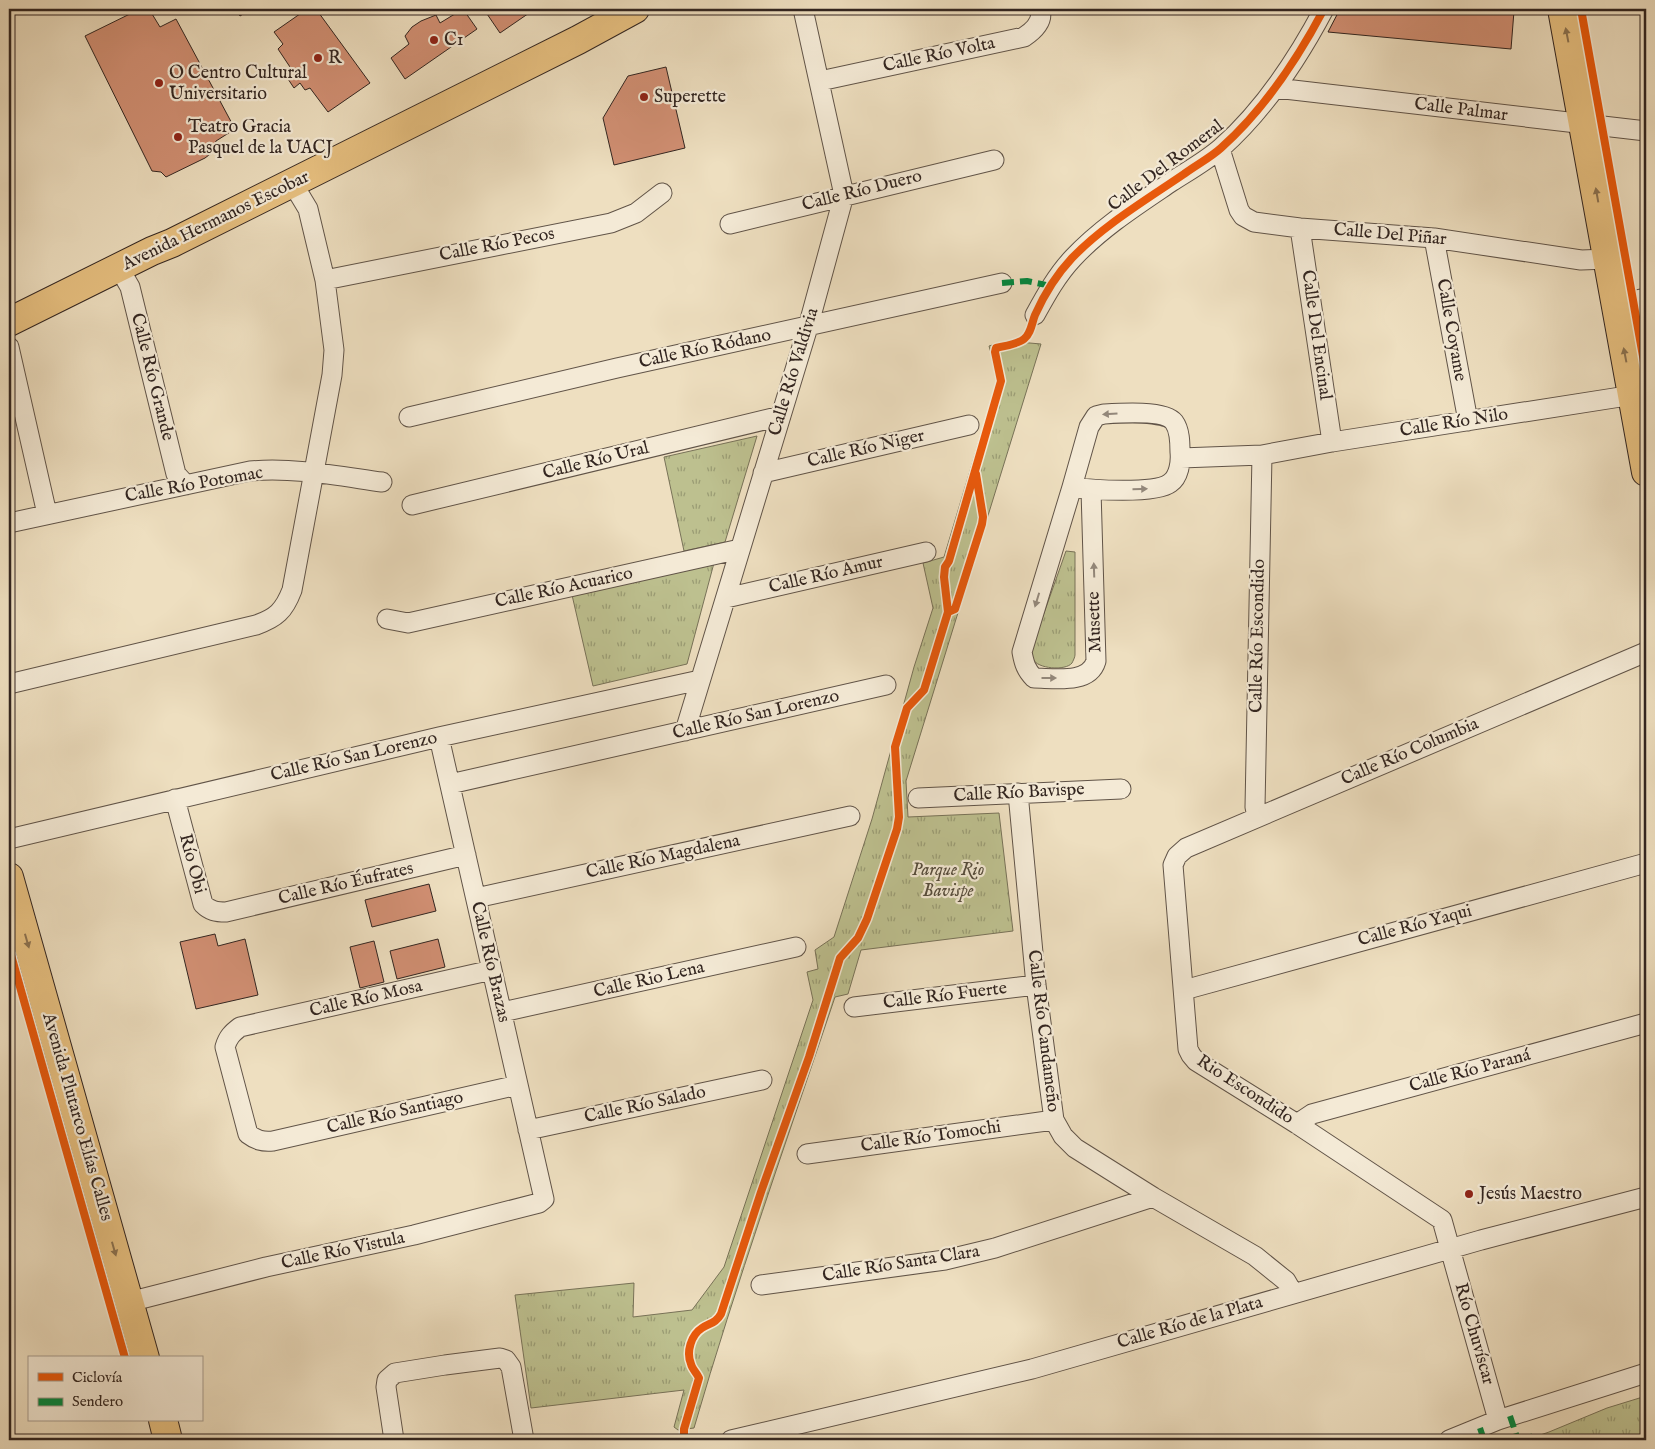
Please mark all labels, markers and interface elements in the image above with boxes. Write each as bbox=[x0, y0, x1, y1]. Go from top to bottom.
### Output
one-way arrow bbox=[1562, 27, 1570, 43]
place label: C1 bbox=[444, 29, 464, 52]
street label: Calle Río Volta bbox=[881, 32, 997, 78]
marker: C1 bbox=[428, 34, 440, 46]
place label: R bbox=[328, 47, 343, 70]
marker: R bbox=[312, 52, 324, 64]
place label: O Centro Cultural Universitario bbox=[169, 62, 307, 106]
marker: O Centro Cultural Universitario bbox=[153, 77, 165, 89]
place label: Superette bbox=[654, 86, 726, 109]
marker: Superette bbox=[638, 91, 650, 103]
street label: Calle Palmar bbox=[1413, 93, 1509, 127]
street label: Calle Del Romeral bbox=[1104, 115, 1228, 217]
place label: Teatro Gracia Pasquel de la UACJ bbox=[188, 116, 333, 160]
marker: Teatro Gracia Pasquel de la UACJ bbox=[172, 131, 184, 143]
street label: Calle Río Duero bbox=[800, 165, 925, 217]
street label: Avenida Hermanos Escobar bbox=[118, 166, 314, 277]
one-way arrow bbox=[1592, 187, 1600, 203]
street label: Calle Del Piñar bbox=[1333, 219, 1448, 251]
street label: Calle Río Pecos bbox=[437, 223, 557, 267]
street label: Calle Del Encinal bbox=[1295, 268, 1337, 402]
street label: Calle Coyame bbox=[1431, 277, 1471, 383]
street label: Calle Río Valdivia bbox=[764, 305, 824, 439]
street label: Calle Río Grande bbox=[125, 311, 179, 443]
street label: Calle Río Ródano bbox=[637, 324, 773, 374]
one-way arrow bbox=[1621, 346, 1629, 362]
street label: Calle Río Nilo bbox=[1398, 403, 1510, 443]
one-way arrow bbox=[1102, 410, 1118, 418]
street label: Calle Río Niger bbox=[805, 424, 927, 474]
street label: Calle Río Ural bbox=[540, 437, 652, 485]
street label: Calle Río Potomac bbox=[123, 462, 265, 508]
one-way arrow bbox=[1132, 485, 1148, 493]
street label: Calle Río Amur bbox=[767, 551, 886, 599]
street label: Calle Río Escondido bbox=[1245, 559, 1271, 713]
one-way arrow bbox=[1089, 561, 1097, 577]
street label: Calle Río Acuarico bbox=[493, 562, 635, 614]
street label: Musette bbox=[1082, 591, 1108, 653]
one-way arrow bbox=[1033, 593, 1041, 608]
one-way arrow bbox=[1041, 674, 1057, 682]
street label: Calle Río San Lorenzo bbox=[670, 685, 842, 745]
street label: Calle Río Columbia bbox=[1338, 713, 1482, 791]
street label: Calle Río San Lorenzo bbox=[268, 727, 440, 787]
street label: Calle Río Bavispe bbox=[953, 778, 1085, 808]
street label: Calle Río Magdalena bbox=[584, 829, 742, 885]
street label: Río Obi bbox=[173, 831, 211, 897]
street label: Calle Río Éufrates bbox=[276, 855, 416, 911]
park label: Parque Rio Bavispe bbox=[912, 859, 984, 903]
street label: Calle Río Brazas bbox=[465, 899, 515, 1025]
street label: Calle Río Yaqui bbox=[1355, 900, 1475, 952]
one-way arrow bbox=[23, 933, 31, 948]
street label: Calle Río Candameño bbox=[1022, 948, 1064, 1114]
street label: Calle Rio Lena bbox=[591, 956, 707, 1004]
street label: Calle Río Mosa bbox=[307, 975, 425, 1023]
street label: Calle Río Fuerte bbox=[882, 977, 1008, 1015]
street label: Avenida Plutarco Elías Calles bbox=[36, 1009, 118, 1224]
street label: Calle Río Paraná bbox=[1407, 1044, 1533, 1098]
street label: Rio Escondido bbox=[1192, 1050, 1298, 1130]
street label: Calle Río Salado bbox=[582, 1081, 708, 1129]
street label: Calle Río Santiago bbox=[325, 1086, 466, 1140]
street label: Calle Río Tomochi bbox=[859, 1116, 1003, 1158]
place label: Jesús Maestro bbox=[1477, 1183, 1582, 1206]
marker: Jesús Maestro bbox=[1463, 1188, 1475, 1200]
street label: Calle Río Vistula bbox=[279, 1227, 407, 1275]
street label: Calle Río Santa Clara bbox=[821, 1240, 982, 1288]
one-way arrow bbox=[110, 1241, 118, 1256]
street label: Río Chuvíscar bbox=[1448, 1280, 1500, 1388]
street label: Calle Río de la Plata bbox=[1115, 1291, 1266, 1355]
legend bbox=[28, 1356, 202, 1422]
text: Ciclovía bbox=[72, 1368, 123, 1387]
text: Sendero bbox=[72, 1392, 123, 1411]

